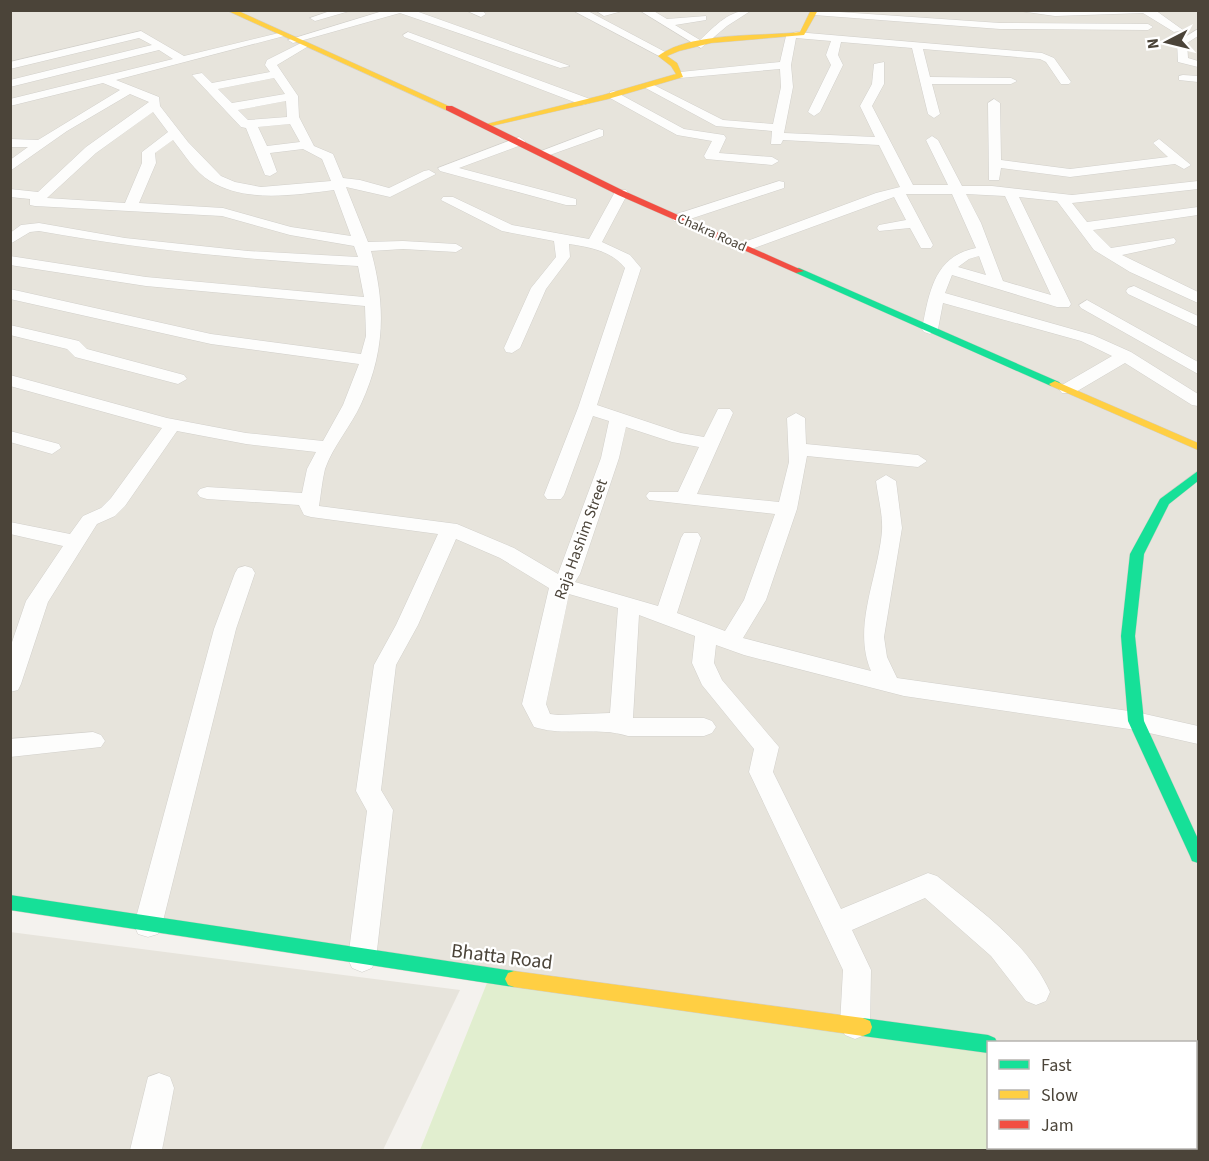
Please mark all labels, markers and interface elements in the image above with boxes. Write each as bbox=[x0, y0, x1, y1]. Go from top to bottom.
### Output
north arrow bbox=[1137, 12, 1197, 72]
text: N bbox=[1142, 37, 1165, 50]
street label: Chakra Road bbox=[674, 209, 749, 257]
street label: Raja Hashim Street bbox=[549, 475, 613, 603]
street label: Bhatta Road bbox=[449, 937, 554, 977]
legend bbox=[987, 1041, 1197, 1149]
text: Fast bbox=[1041, 1053, 1072, 1078]
text: Slow bbox=[1041, 1083, 1078, 1108]
text: Jam bbox=[1041, 1113, 1074, 1138]

